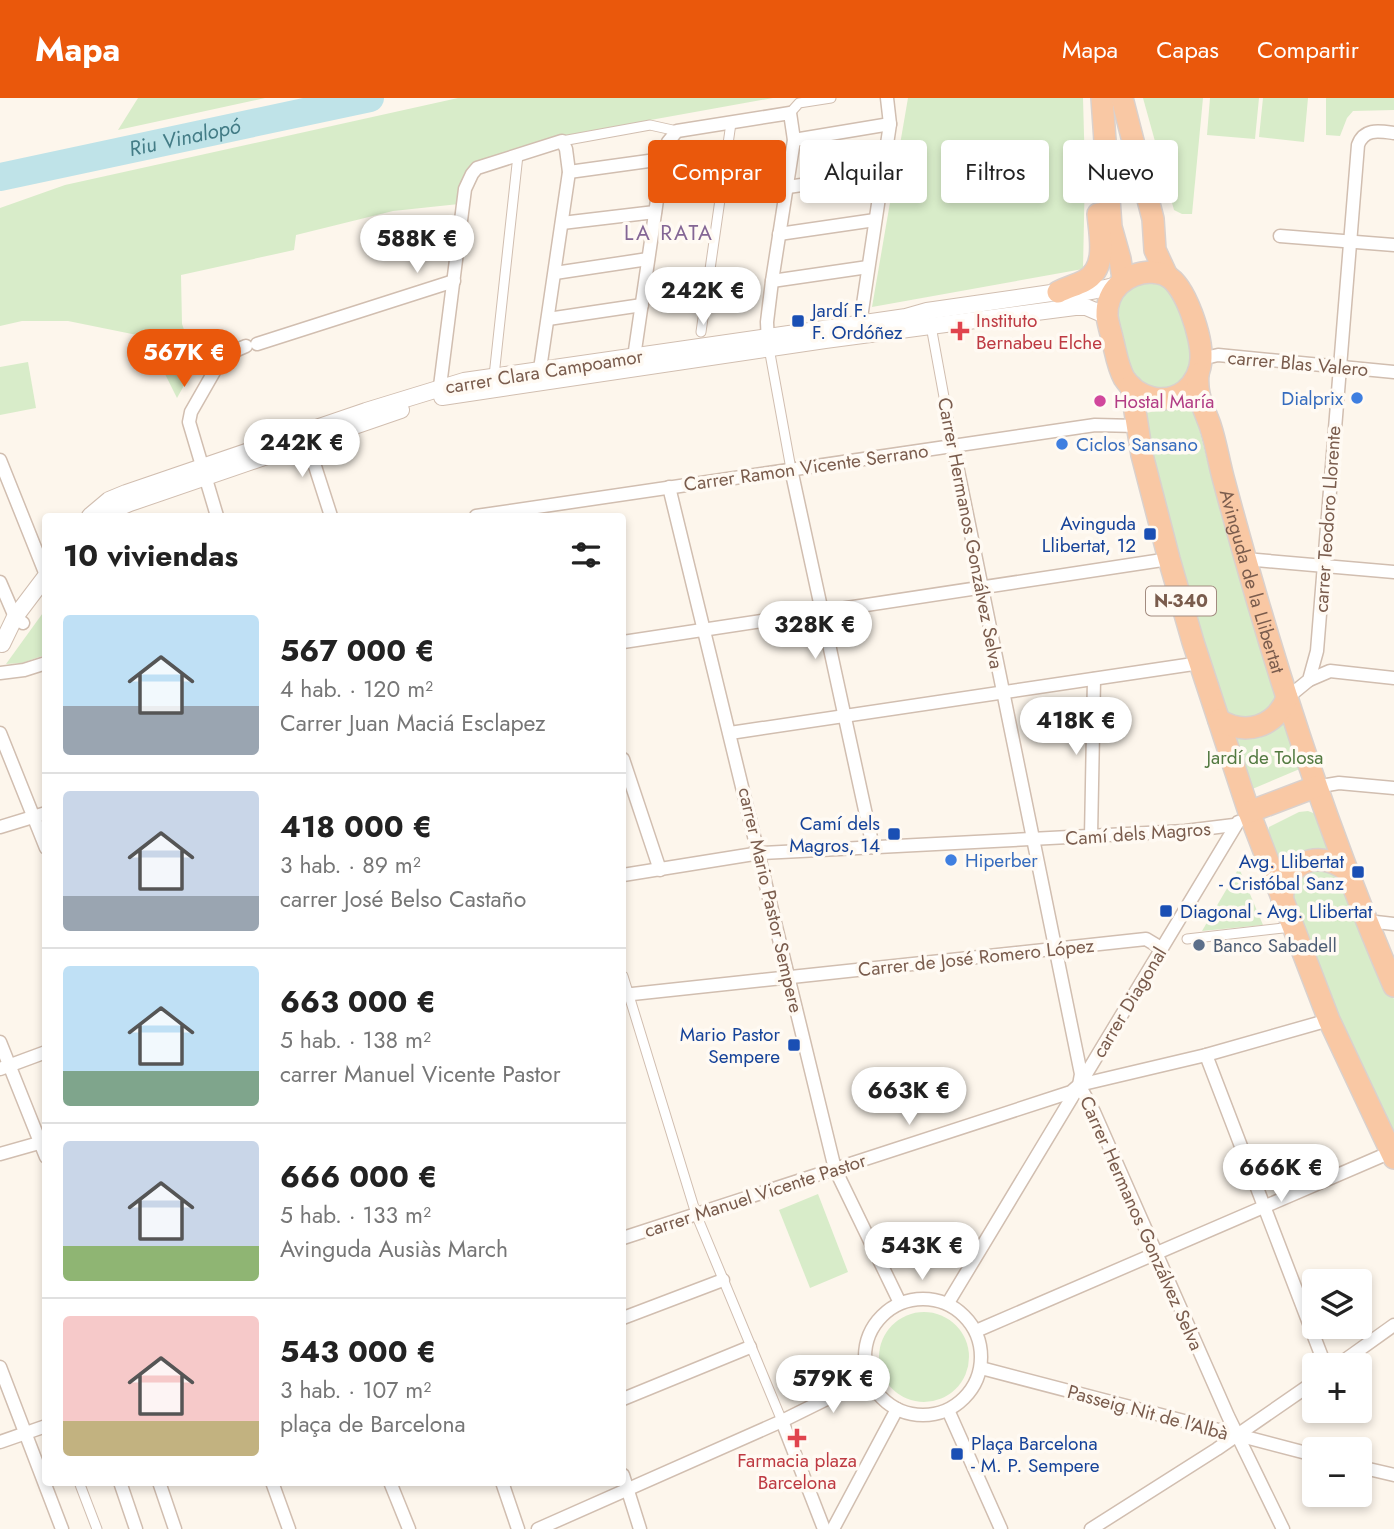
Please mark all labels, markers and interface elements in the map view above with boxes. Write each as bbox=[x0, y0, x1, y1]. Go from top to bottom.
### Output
text: Mapa bbox=[35, 26, 120, 73]
text: Mapa bbox=[1062, 32, 1118, 67]
text: Capas bbox=[1156, 32, 1219, 67]
text: Compartir bbox=[1257, 32, 1359, 67]
water label: Riu Vinalopó bbox=[126, 111, 243, 164]
chip: Comprar bbox=[648, 140, 786, 203]
chip: Alquilar bbox=[800, 140, 927, 203]
chip: Filtros bbox=[941, 140, 1049, 203]
chip: Nuevo bbox=[1063, 140, 1178, 203]
pin: 588K € bbox=[360, 216, 474, 275]
district label: LA RATA bbox=[624, 218, 714, 248]
text: 588K € bbox=[376, 221, 458, 255]
pin: 242K € bbox=[646, 268, 760, 327]
text: 242K € bbox=[661, 273, 745, 307]
place label: Jardí F. F. Ordóñez bbox=[809, 297, 903, 346]
place label: Instituto Bernabeu Elche bbox=[976, 307, 1102, 356]
marker: Jardí F. F. Ordóñez bbox=[790, 313, 806, 329]
marker: Instituto Bernabeu Elche bbox=[950, 321, 970, 341]
pin: 567K € bbox=[127, 330, 241, 389]
text: 567K € bbox=[143, 335, 225, 369]
street label: carrer Clara Campoamor bbox=[443, 342, 645, 400]
street label: carrer Blas Valero bbox=[1227, 344, 1369, 383]
place label: Dialprix bbox=[1281, 385, 1343, 412]
place label: Hostal María bbox=[1114, 388, 1215, 415]
marker: Dialprix bbox=[1349, 390, 1365, 406]
marker: Hostal María bbox=[1092, 393, 1108, 409]
street label: Carrer Hermanos Gonzálvez Selva bbox=[931, 395, 1010, 671]
pin: 242K € bbox=[245, 420, 359, 479]
text: 242K € bbox=[260, 425, 344, 459]
street label: carrer Teodoro Llorente bbox=[1308, 425, 1348, 613]
place label: Ciclos Sansano bbox=[1076, 431, 1198, 458]
marker: Ciclos Sansano bbox=[1054, 436, 1070, 452]
street label: Carrer Ramon Vicente Serrano bbox=[682, 437, 930, 498]
street label: Avinguda de la Llibertat bbox=[1213, 486, 1292, 677]
place label: Avinguda Llibertat, 12 bbox=[1042, 510, 1136, 559]
marker: Avinguda Llibertat, 12 bbox=[1142, 526, 1158, 542]
text: 10 viviendas bbox=[63, 534, 238, 577]
icon: filters bbox=[567, 536, 605, 574]
road number: N-340 bbox=[1146, 587, 1216, 616]
pin: 328K € bbox=[758, 602, 872, 661]
text: 328K € bbox=[774, 607, 856, 641]
text: 567 000 € bbox=[280, 629, 435, 672]
icon: home bbox=[119, 643, 203, 727]
text: 4 hab. · 120 m² bbox=[280, 672, 433, 706]
pin: 418K € bbox=[1019, 698, 1133, 757]
text: 418K € bbox=[1036, 703, 1116, 737]
text: Carrer Juan Maciá Esclapez bbox=[280, 706, 546, 740]
park label: Jardí de Tolosa bbox=[1204, 744, 1323, 771]
street label: carrer Mario Pastor Sempere bbox=[731, 785, 810, 1016]
text: 418 000 € bbox=[280, 805, 432, 848]
place label: Camí dels Magros, 14 bbox=[789, 810, 880, 859]
street label: Camí dels Magros bbox=[1064, 815, 1212, 852]
icon: home bbox=[119, 819, 203, 903]
marker: Camí dels Magros, 14 bbox=[886, 826, 902, 842]
place label: Hiperber bbox=[965, 847, 1038, 874]
text: 3 hab. · 89 m² bbox=[280, 848, 421, 882]
place label: Avg. Llibertat - Cristóbal Sanz bbox=[1219, 848, 1344, 897]
marker: Hiperber bbox=[943, 852, 959, 868]
marker: Avg. Llibertat - Cristóbal Sanz bbox=[1350, 864, 1366, 880]
text: carrer José Belso Castaño bbox=[280, 882, 526, 916]
place label: Diagonal - Avg. Llibertat bbox=[1180, 898, 1373, 925]
marker: Diagonal - Avg. Llibertat bbox=[1158, 903, 1174, 919]
street label: Carrer de José Romero López bbox=[857, 932, 1096, 983]
place label: Banco Sabadell bbox=[1213, 932, 1337, 959]
marker: Banco Sabadell bbox=[1191, 937, 1207, 953]
street label: carrer Diagonal bbox=[1086, 942, 1173, 1063]
text: 663 000 € bbox=[280, 980, 436, 1023]
icon: home bbox=[119, 994, 203, 1078]
place label: Mario Pastor Sempere bbox=[680, 1021, 780, 1070]
text: 5 hab. · 138 m² bbox=[280, 1023, 431, 1057]
marker: Mario Pastor Sempere bbox=[786, 1037, 802, 1053]
text: carrer Manuel Vicente Pastor bbox=[280, 1057, 561, 1091]
pin: 663K € bbox=[852, 1068, 966, 1127]
text: 663K € bbox=[867, 1073, 951, 1107]
street label: Carrer Hermanos Gonzálvez Selva bbox=[1073, 1092, 1210, 1355]
pin: 666K € bbox=[1224, 1144, 1338, 1204]
street label: carrer Manuel Vicente Pastor bbox=[641, 1147, 870, 1244]
text: 666K € bbox=[1239, 1150, 1323, 1184]
text: 666 000 € bbox=[280, 1155, 437, 1198]
icon: home bbox=[119, 1169, 203, 1253]
text: 5 hab. · 133 m² bbox=[280, 1198, 431, 1232]
pin: 543K € bbox=[865, 1222, 979, 1282]
text: 543K € bbox=[880, 1228, 964, 1262]
text: Avinguda Ausiàs March bbox=[280, 1232, 508, 1266]
map controls bbox=[1302, 1269, 1372, 1507]
button: layers bbox=[1302, 1269, 1372, 1339]
text: 543 000 € bbox=[280, 1330, 436, 1373]
icon: home bbox=[119, 1344, 203, 1428]
button: + bbox=[1302, 1353, 1372, 1423]
pin: 579K € bbox=[776, 1356, 890, 1415]
text: 579K € bbox=[792, 1361, 874, 1395]
text: 3 hab. · 107 m² bbox=[280, 1373, 431, 1407]
street label: Passeig Nit de l'Albà bbox=[1064, 1378, 1231, 1447]
text: plaça de Barcelona bbox=[280, 1407, 466, 1441]
marker: Farmacia plaza Barcelona bbox=[789, 1430, 805, 1446]
place label: Plaça Barcelona - M. P. Sempere bbox=[971, 1430, 1100, 1479]
button: − bbox=[1302, 1437, 1372, 1507]
marker: Plaça Barcelona - M. P. Sempere bbox=[949, 1446, 965, 1462]
place label: Farmacia plaza Barcelona bbox=[737, 1447, 857, 1496]

